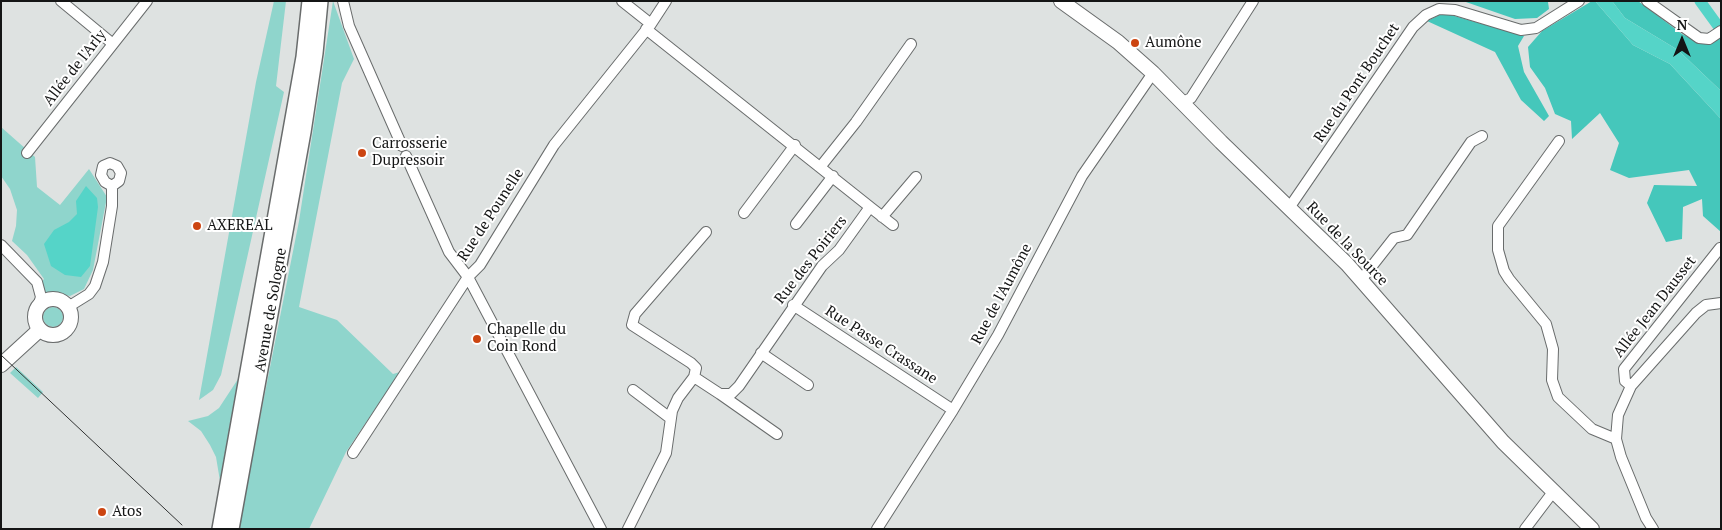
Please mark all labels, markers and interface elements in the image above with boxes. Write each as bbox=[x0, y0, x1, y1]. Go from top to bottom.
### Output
north arrow bbox=[1657, 15, 1707, 65]
text: N bbox=[1677, 15, 1687, 34]
street label: Rue du Pont Bouchet bbox=[1310, 20, 1404, 146]
street label: Allée de l'Arly bbox=[40, 26, 110, 110]
place label: Aumône bbox=[1145, 34, 1202, 52]
marker: Aumône bbox=[1129, 37, 1141, 49]
place label: Carrosserie Dupressoir bbox=[372, 135, 447, 170]
marker: Carrosserie Dupressoir bbox=[356, 147, 368, 159]
street label: Rue de Pounelle bbox=[454, 165, 528, 265]
street label: Rue de la Source bbox=[1302, 198, 1392, 290]
street label: Rue des Poiriers bbox=[771, 212, 851, 308]
place label: AXEREAL bbox=[207, 217, 272, 235]
marker: AXEREAL bbox=[191, 220, 203, 232]
street label: Rue de l'Aumône bbox=[968, 241, 1036, 347]
street label: Avenue de Sologne bbox=[251, 247, 291, 373]
street label: Allée Jean Dausset bbox=[1610, 253, 1700, 361]
street label: Rue Passe Crassane bbox=[822, 302, 940, 388]
place label: Chapelle du Coin Rond bbox=[487, 321, 566, 356]
marker: Chapelle du Coin Rond bbox=[471, 333, 483, 345]
place label: Atos bbox=[112, 503, 142, 521]
marker: Atos bbox=[96, 506, 108, 518]

